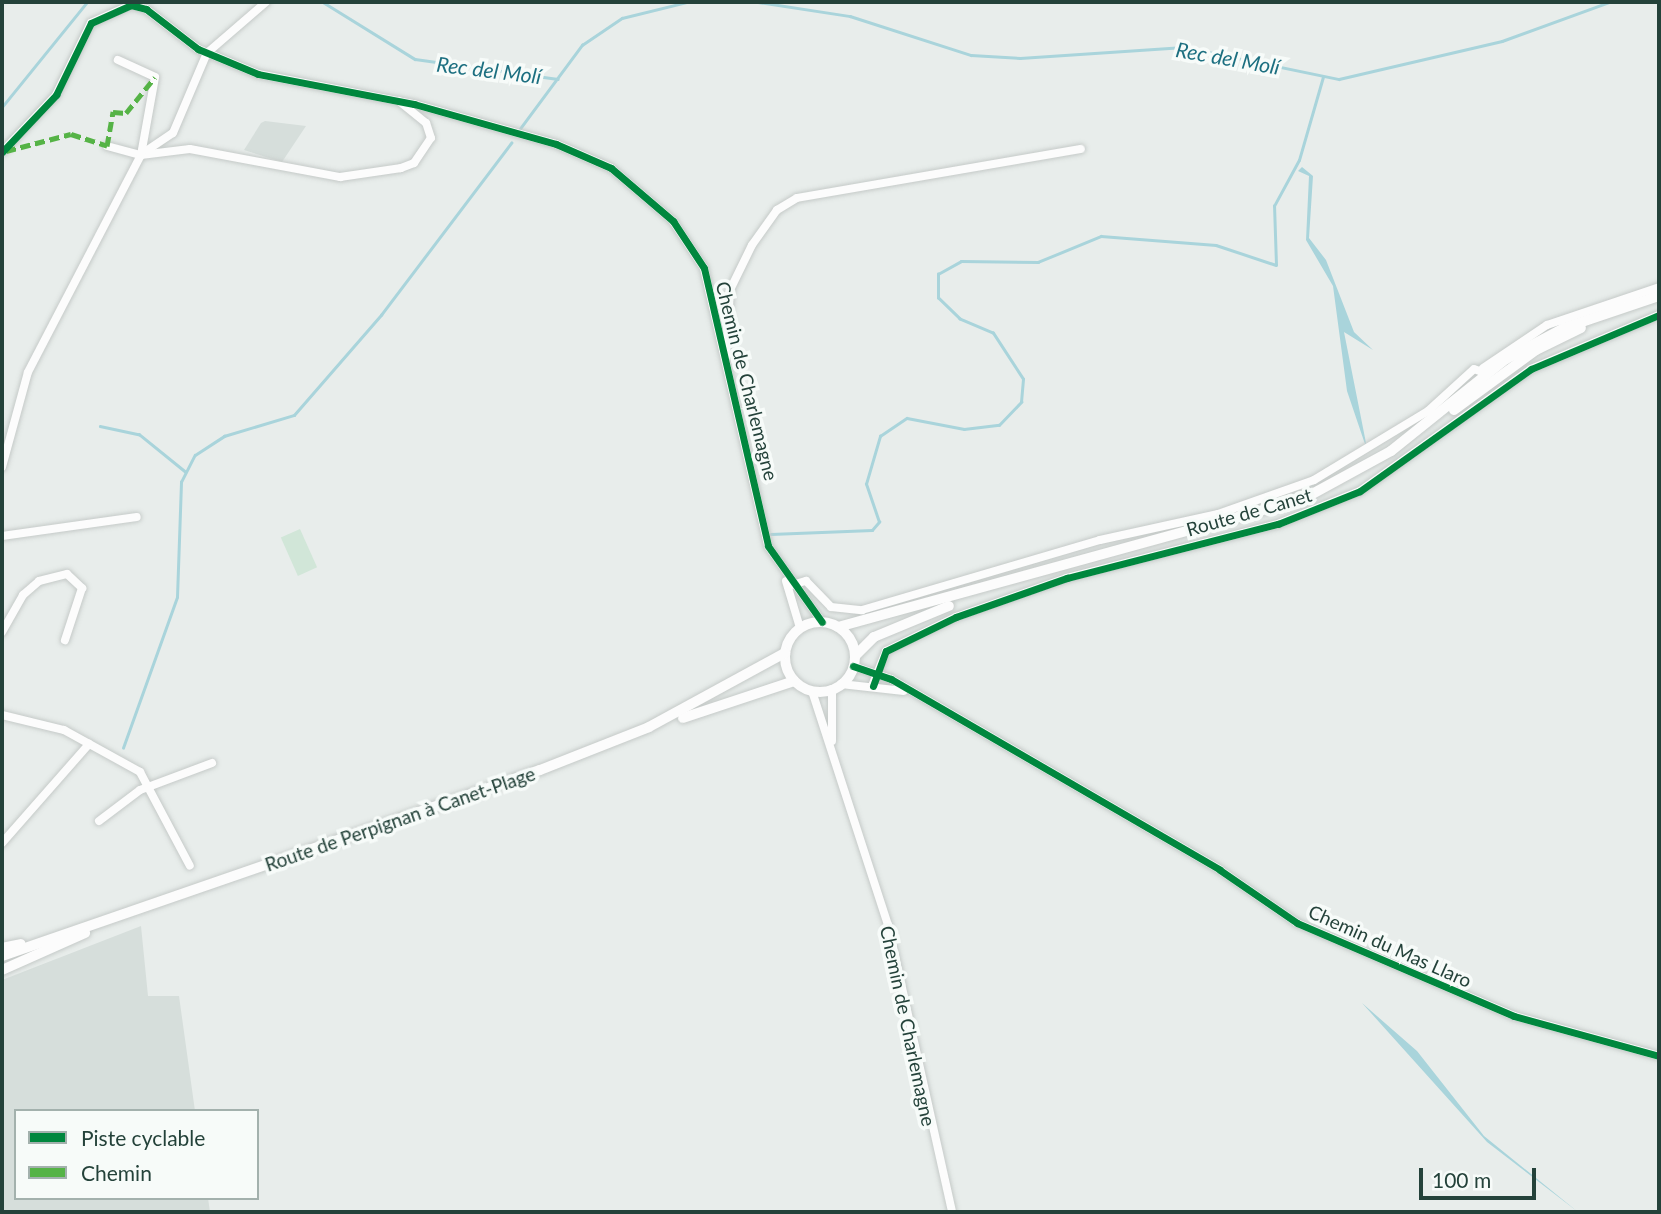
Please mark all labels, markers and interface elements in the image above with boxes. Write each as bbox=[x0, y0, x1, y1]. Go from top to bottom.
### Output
water label: Rec del Molí bbox=[1174, 36, 1282, 80]
water label: Rec del Molí bbox=[435, 51, 543, 89]
street label: Chemin de Charlemagne bbox=[711, 279, 783, 483]
street label: Route de Canet bbox=[1184, 483, 1314, 541]
street label: Route de Perpignan à Canet-Plage bbox=[262, 762, 538, 876]
street label: Chemin du Mas Llaro bbox=[1305, 900, 1475, 992]
street label: Chemin de Charlemagne bbox=[876, 924, 940, 1128]
legend bbox=[14, 1109, 259, 1200]
text: Piste cyclable bbox=[81, 1125, 205, 1150]
scale bar bbox=[1423, 1154, 1540, 1198]
text: Chemin bbox=[81, 1160, 152, 1185]
text: 100 m bbox=[1432, 1167, 1491, 1192]

